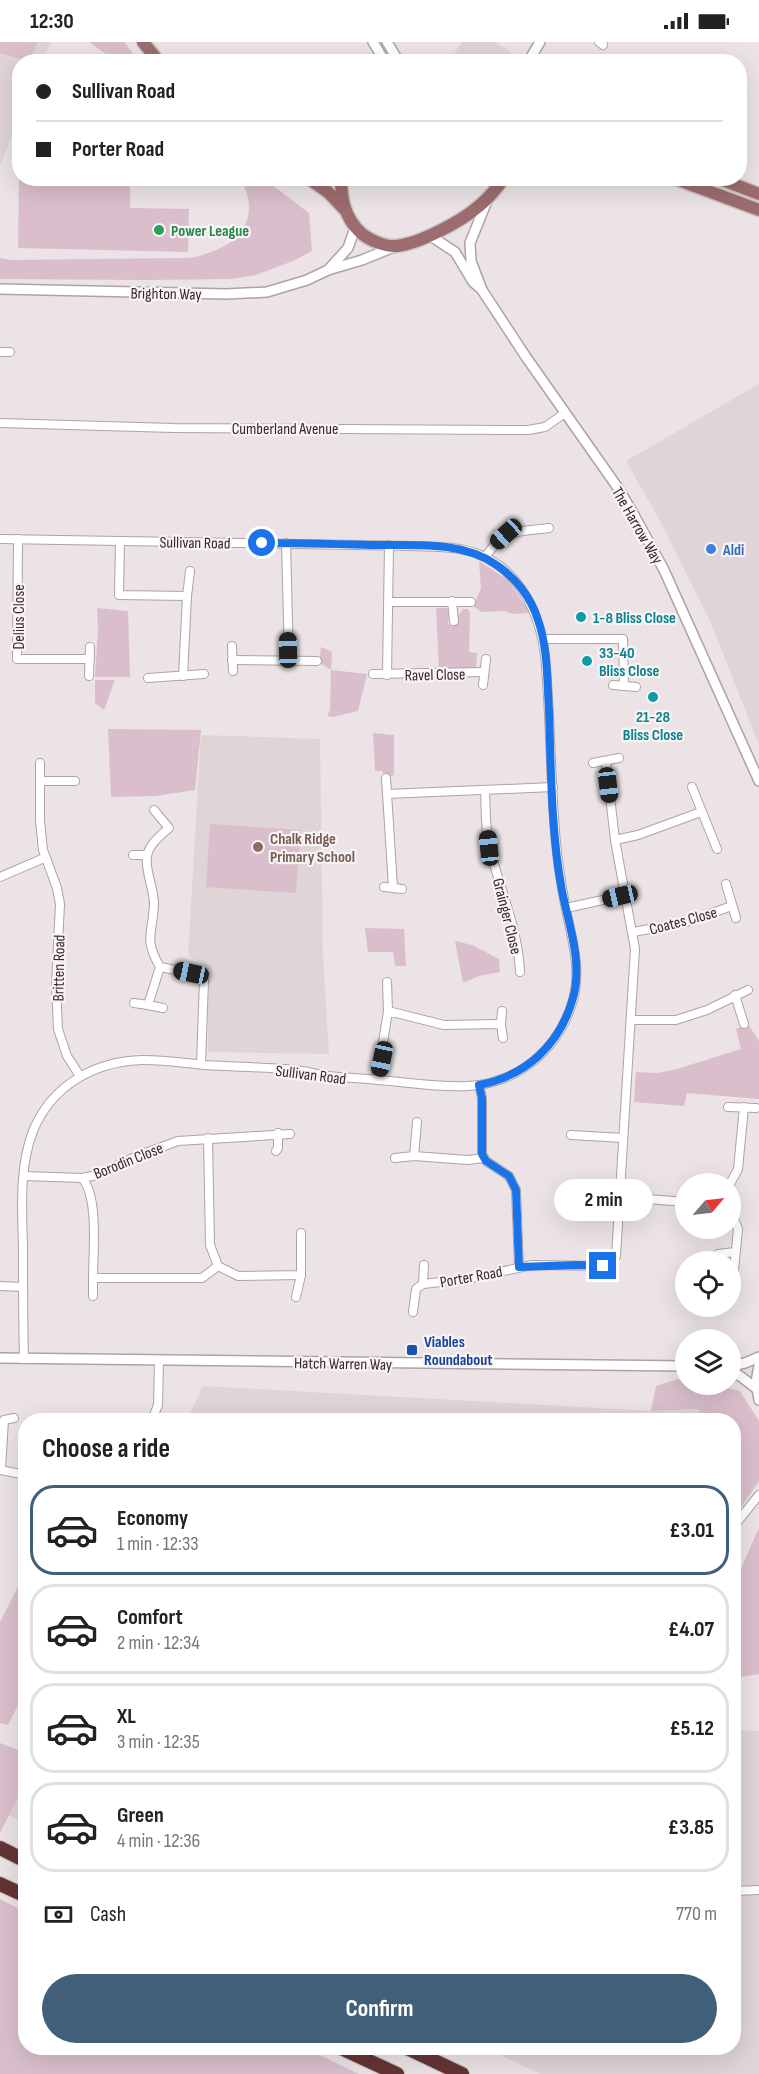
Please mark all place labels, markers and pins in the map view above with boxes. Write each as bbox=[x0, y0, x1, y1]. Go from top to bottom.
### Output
place label: Power League bbox=[171, 222, 249, 241]
marker: Power League bbox=[152, 223, 166, 237]
place label: Aldi bbox=[722, 541, 744, 560]
marker: Aldi bbox=[704, 542, 718, 556]
place label: 1-8 Bliss Close bbox=[593, 609, 676, 628]
marker: 1-8 Bliss Close bbox=[574, 610, 588, 624]
place label: 33-40 Bliss Close bbox=[599, 644, 660, 681]
marker: 33-40 Bliss Close bbox=[580, 654, 594, 668]
marker: 21-28 Bliss Close bbox=[646, 690, 660, 704]
place label: 21-28 Bliss Close bbox=[623, 708, 683, 745]
place label: Chalk Ridge Primary School bbox=[270, 830, 355, 867]
marker: Chalk Ridge Primary School bbox=[251, 840, 265, 854]
place label: Viables Roundabout bbox=[424, 1333, 492, 1370]
marker: Viables Roundabout bbox=[405, 1343, 419, 1357]

